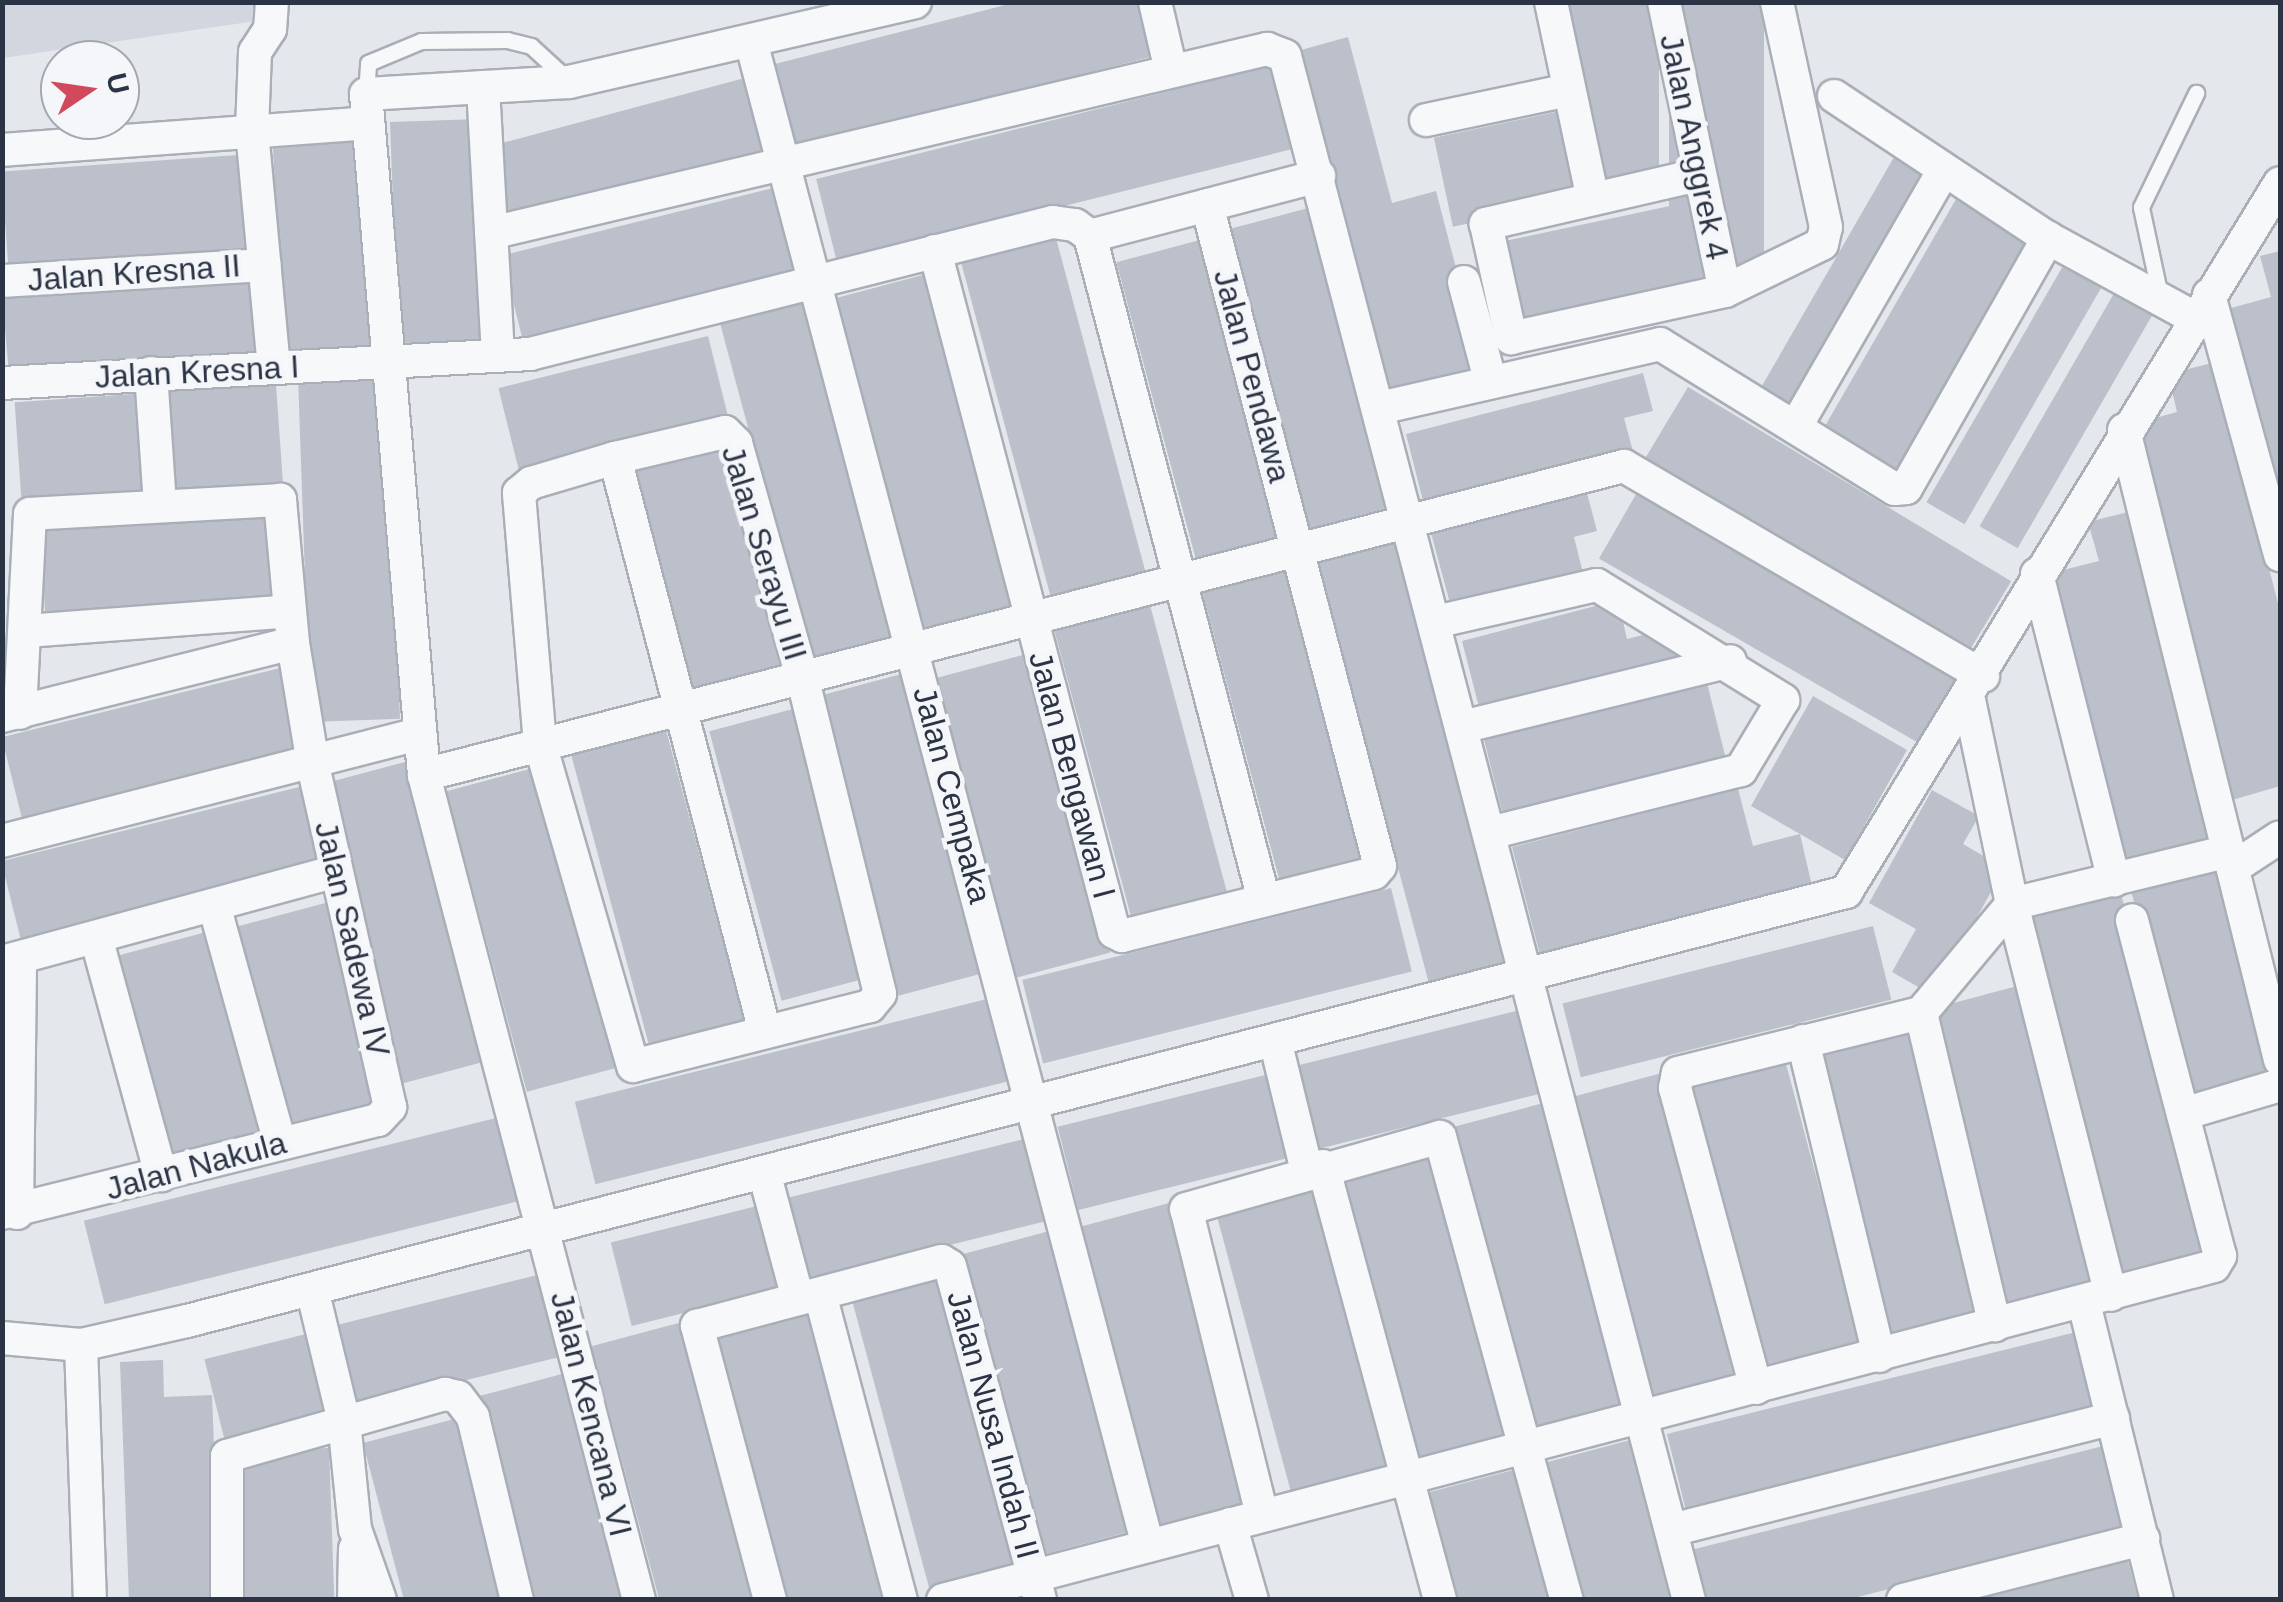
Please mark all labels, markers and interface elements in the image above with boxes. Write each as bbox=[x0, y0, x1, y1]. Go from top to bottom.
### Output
street label: Jalan Anggrek 4 bbox=[1651, 30, 1737, 264]
north arrow bbox=[40, 40, 140, 140]
text: U bbox=[100, 70, 135, 97]
street label: Jalan Kresna II bbox=[26, 246, 242, 300]
street label: Jalan Pendawa bbox=[1205, 265, 1299, 487]
street label: Jalan Kresna I bbox=[94, 347, 300, 397]
street label: Jalan Serayu III bbox=[713, 441, 815, 665]
street label: Jalan Bengawan I bbox=[1021, 647, 1123, 903]
street label: Jalan Cempaka bbox=[905, 683, 999, 907]
street label: Jalan Sadewa IV bbox=[306, 818, 398, 1060]
street label: Jalan Nakula bbox=[102, 1124, 290, 1208]
street label: Jalan Nusa Indah II bbox=[939, 1287, 1047, 1563]
street label: Jalan Kencana VI bbox=[542, 1288, 640, 1540]

